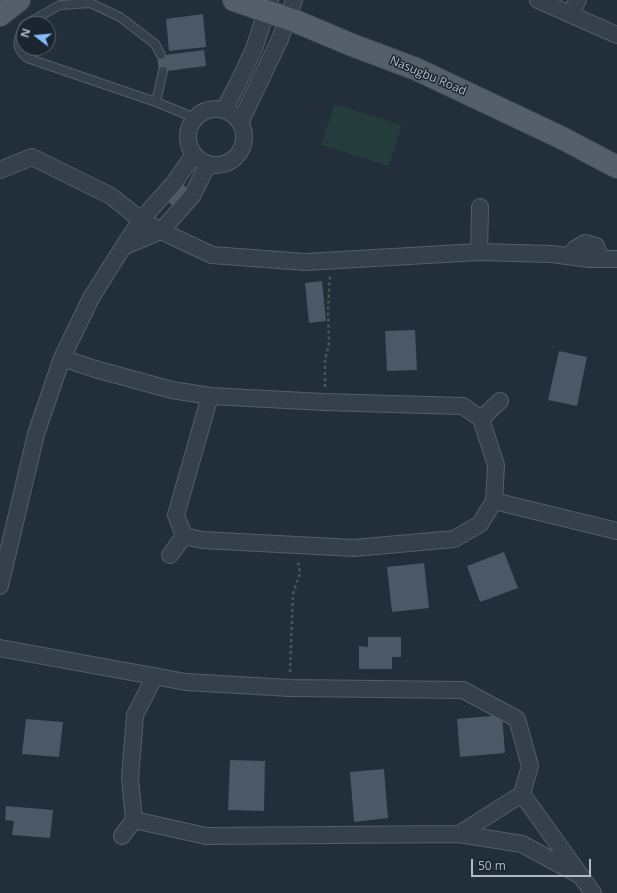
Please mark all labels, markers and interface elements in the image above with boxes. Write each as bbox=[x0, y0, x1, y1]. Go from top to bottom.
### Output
north arrow bbox=[16, 16, 56, 56]
text: N bbox=[16, 26, 33, 39]
street label: Nasugbu Road bbox=[388, 53, 468, 99]
scale bar bbox=[473, 851, 593, 877]
text: 50 m bbox=[478, 857, 506, 874]

